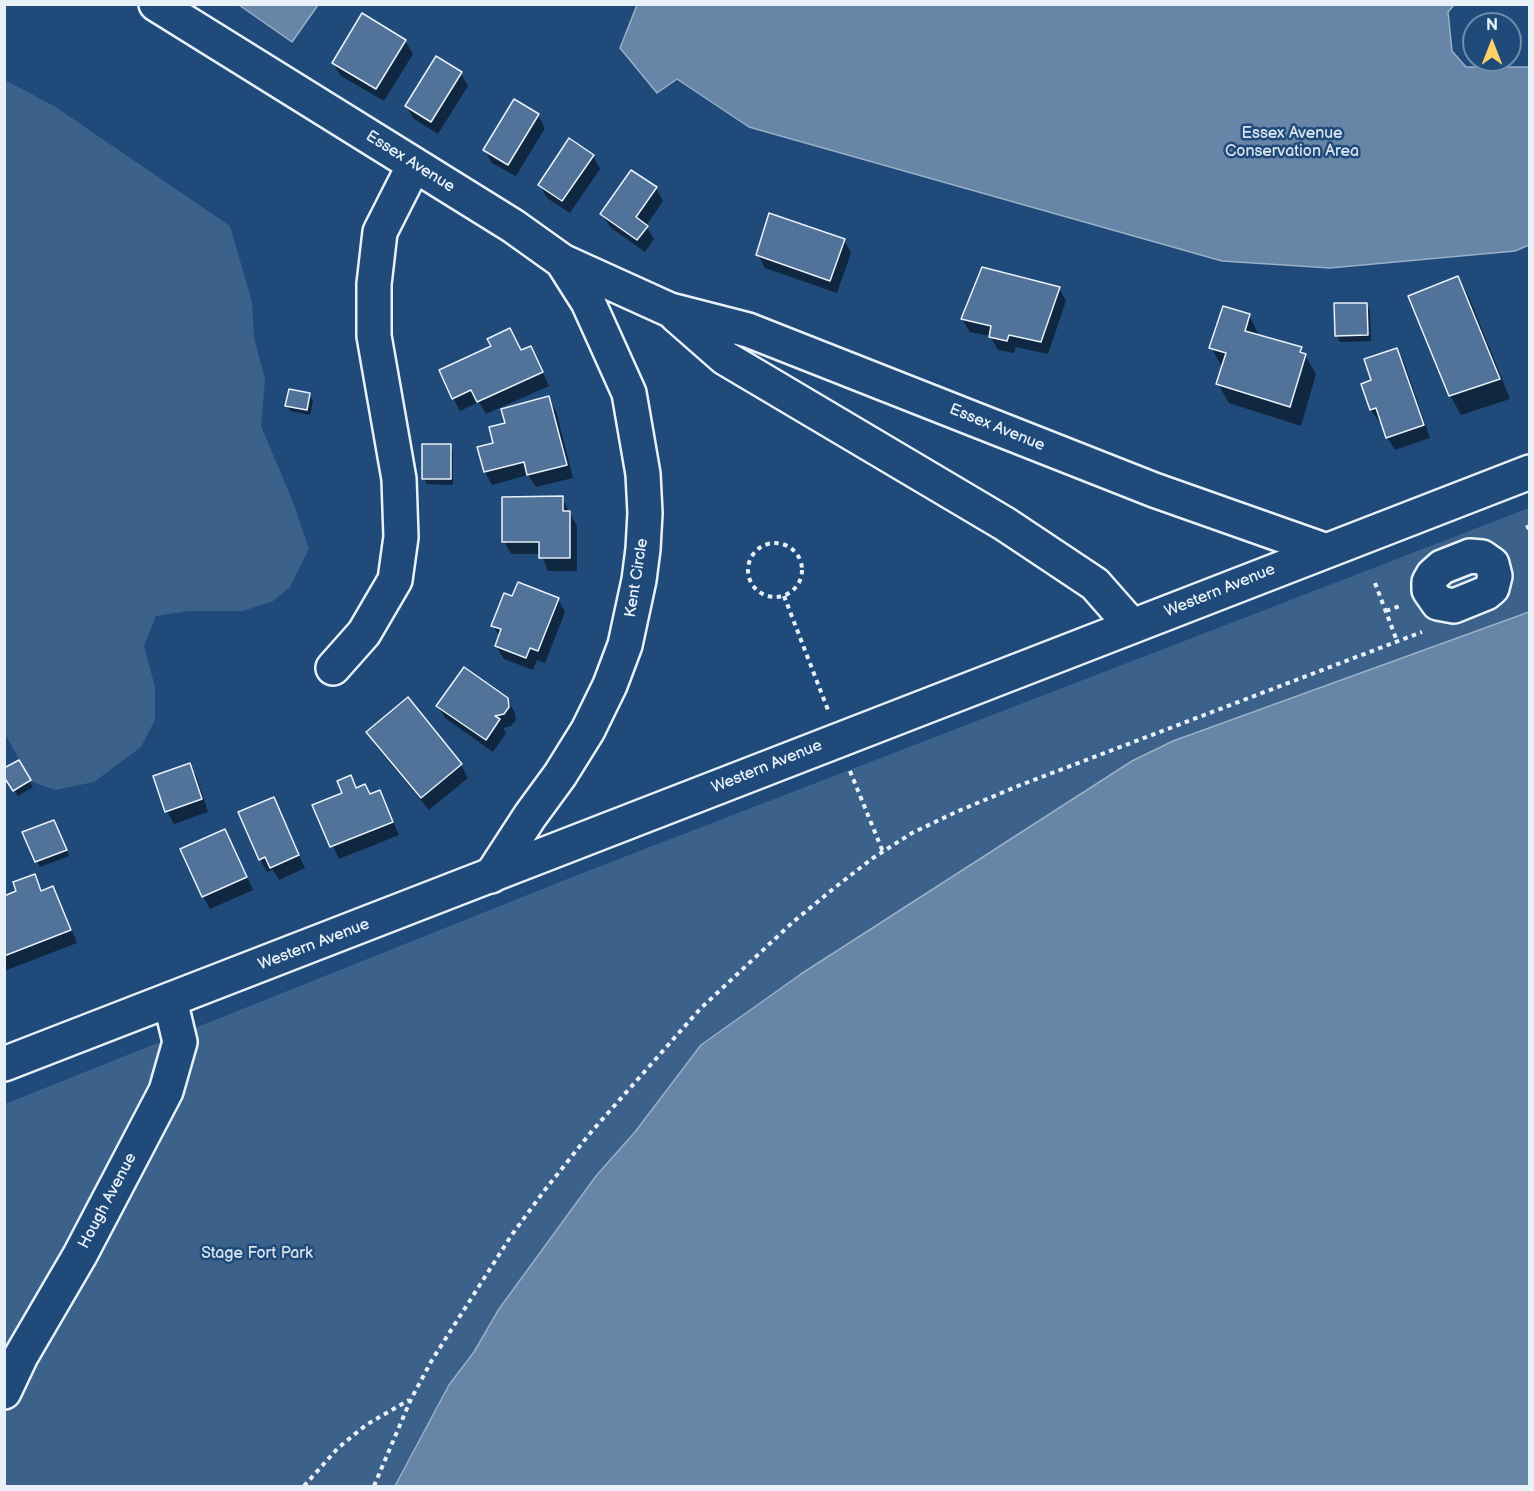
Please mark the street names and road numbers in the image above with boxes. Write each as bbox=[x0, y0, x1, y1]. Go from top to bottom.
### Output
street label: Essex Avenue bbox=[362, 127, 458, 197]
street label: Essex Avenue bbox=[947, 400, 1047, 456]
street label: Kent Circle bbox=[621, 537, 653, 619]
street label: Western Avenue bbox=[1162, 560, 1278, 622]
street label: Western Avenue bbox=[709, 736, 825, 798]
street label: Western Avenue bbox=[256, 915, 372, 975]
street label: Hough Avenue bbox=[75, 1150, 141, 1252]

